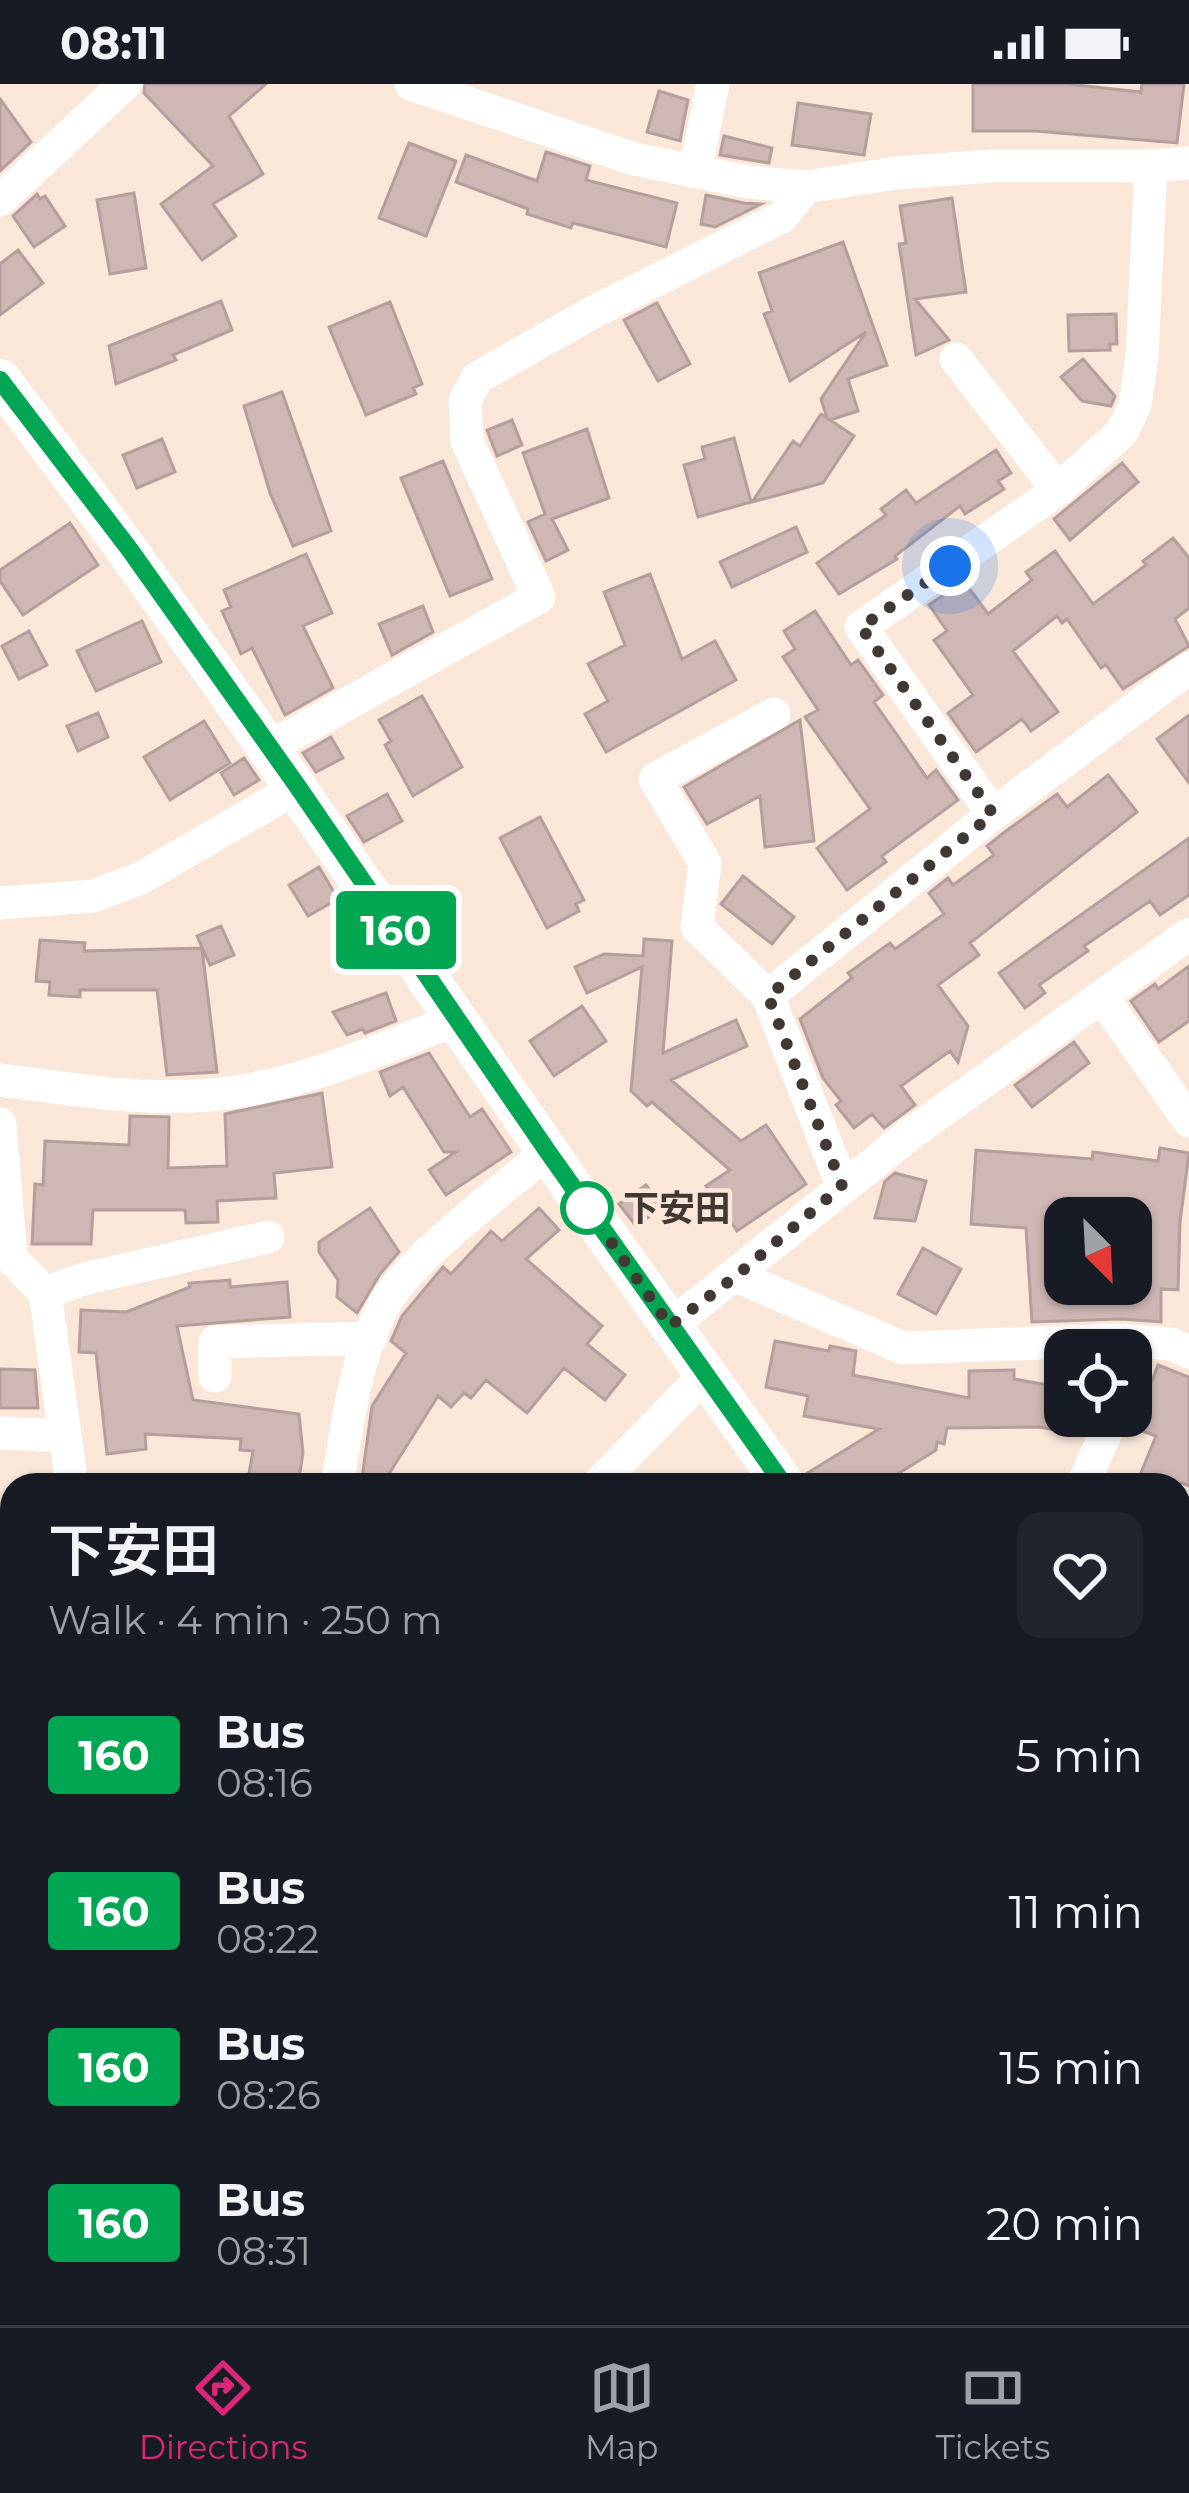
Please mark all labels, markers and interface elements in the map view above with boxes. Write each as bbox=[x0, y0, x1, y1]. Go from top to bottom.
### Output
text: 08:11 bbox=[60, 15, 167, 70]
your location bbox=[920, 536, 980, 596]
line badge: 160 bbox=[327, 891, 465, 969]
text: 160 bbox=[360, 904, 432, 956]
marker: 下安田 bbox=[562, 1183, 612, 1233]
place label: 下安田 bbox=[623, 1186, 731, 1230]
north arrow bbox=[1044, 1197, 1152, 1305]
map controls bbox=[1044, 1197, 1152, 1437]
button: locate bbox=[1044, 1329, 1152, 1437]
button: heart bbox=[1017, 1512, 1143, 1638]
text: 下安田 bbox=[48, 1516, 219, 1585]
text: Walk · 4 min · 250 m bbox=[48, 1596, 442, 1644]
text: Bus bbox=[216, 1704, 305, 1759]
text: 5 min bbox=[1015, 1728, 1143, 1783]
text: 160 bbox=[78, 1729, 150, 1781]
text: 08:16 bbox=[216, 1759, 313, 1807]
text: Bus bbox=[216, 1860, 305, 1915]
text: 11 min bbox=[1008, 1884, 1143, 1939]
text: 160 bbox=[78, 1885, 150, 1937]
text: 08:22 bbox=[216, 1915, 319, 1963]
text: Bus bbox=[216, 2016, 305, 2071]
text: 15 min bbox=[999, 2040, 1143, 2095]
text: 160 bbox=[78, 2041, 150, 2093]
text: 08:26 bbox=[216, 2071, 321, 2119]
text: Bus bbox=[216, 2172, 305, 2227]
text: 20 min bbox=[986, 2196, 1143, 2251]
text: 160 bbox=[78, 2197, 150, 2249]
text: 08:31 bbox=[216, 2227, 311, 2275]
tab: Directions bbox=[139, 2355, 308, 2467]
tab: Map bbox=[585, 2355, 658, 2467]
tab: Tickets bbox=[936, 2355, 1050, 2467]

